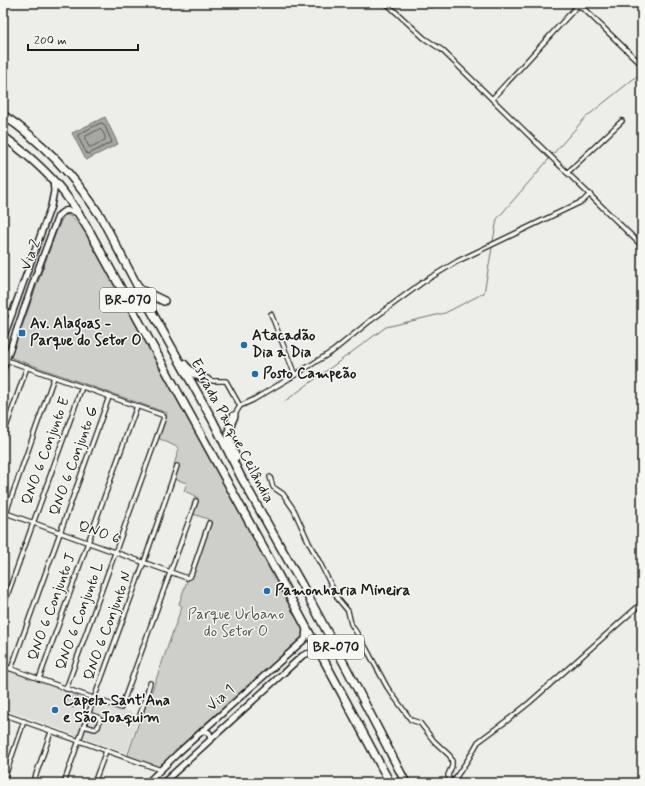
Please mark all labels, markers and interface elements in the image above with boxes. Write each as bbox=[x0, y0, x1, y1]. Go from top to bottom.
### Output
scale bar bbox=[28, 26, 138, 52]
text: 200 m bbox=[34, 33, 67, 49]
street label: Via 2 bbox=[16, 237, 46, 273]
road number: BR-070 bbox=[100, 288, 156, 312]
place label: Av. Alagoas - Parque do Setor O bbox=[30, 314, 142, 351]
place label: Atacadão Dia a Dia bbox=[252, 326, 316, 363]
marker: Av. Alagoas - Parque do Setor O bbox=[17, 328, 27, 338]
marker: Atacadão Dia a Dia bbox=[239, 340, 249, 350]
street label: Estrada Parque Ceilândia bbox=[185, 355, 279, 507]
place label: Posto Campeão bbox=[263, 364, 357, 384]
marker: Posto Campeão bbox=[250, 369, 260, 379]
street label: QNO 6 Conjunto E bbox=[17, 394, 75, 508]
street label: QNO 6 Conjunto G bbox=[45, 403, 103, 519]
street label: QNO 6 bbox=[75, 516, 123, 550]
street label: QNO 6 Conjunto J bbox=[23, 550, 81, 664]
street label: QNO 6 Conjunto L bbox=[51, 559, 109, 673]
street label: QNO 6 Conjunto N bbox=[79, 568, 137, 683]
place label: Pamonharia Mineira bbox=[275, 581, 411, 601]
marker: Pamonharia Mineira bbox=[262, 586, 272, 596]
park label: Parque Urbano do Setor O bbox=[188, 605, 284, 642]
road number: BR-070 bbox=[308, 635, 364, 659]
street label: Via 1 bbox=[203, 680, 239, 716]
place label: Capela Sant'Ana e São Joaquim bbox=[63, 691, 170, 728]
marker: Capela Sant'Ana e São Joaquim bbox=[50, 705, 60, 715]

